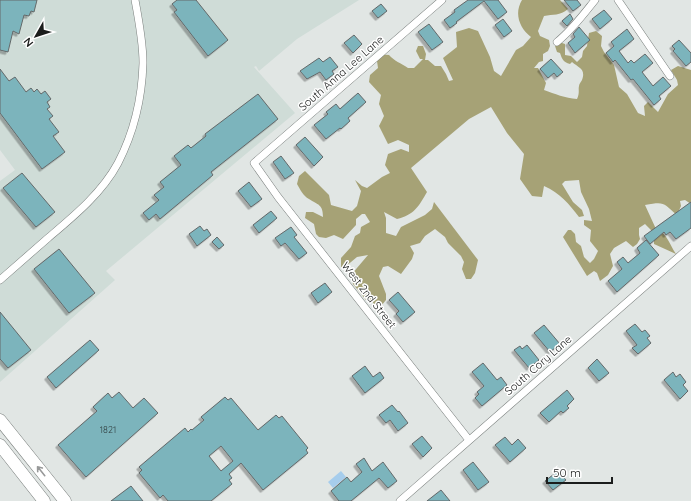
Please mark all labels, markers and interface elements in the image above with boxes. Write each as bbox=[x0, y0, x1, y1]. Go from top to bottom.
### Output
north arrow bbox=[16, 16, 56, 56]
street label: South Anna Lee Lane bbox=[296, 32, 386, 114]
text: N bbox=[20, 35, 36, 50]
street label: West 2nd Street bbox=[339, 259, 400, 331]
street label: South Cory Lane bbox=[502, 332, 574, 398]
house number: 1821 bbox=[100, 424, 116, 435]
scale bar bbox=[547, 459, 612, 485]
one-way arrow bbox=[36, 465, 45, 476]
text: 50 m bbox=[553, 465, 581, 480]

